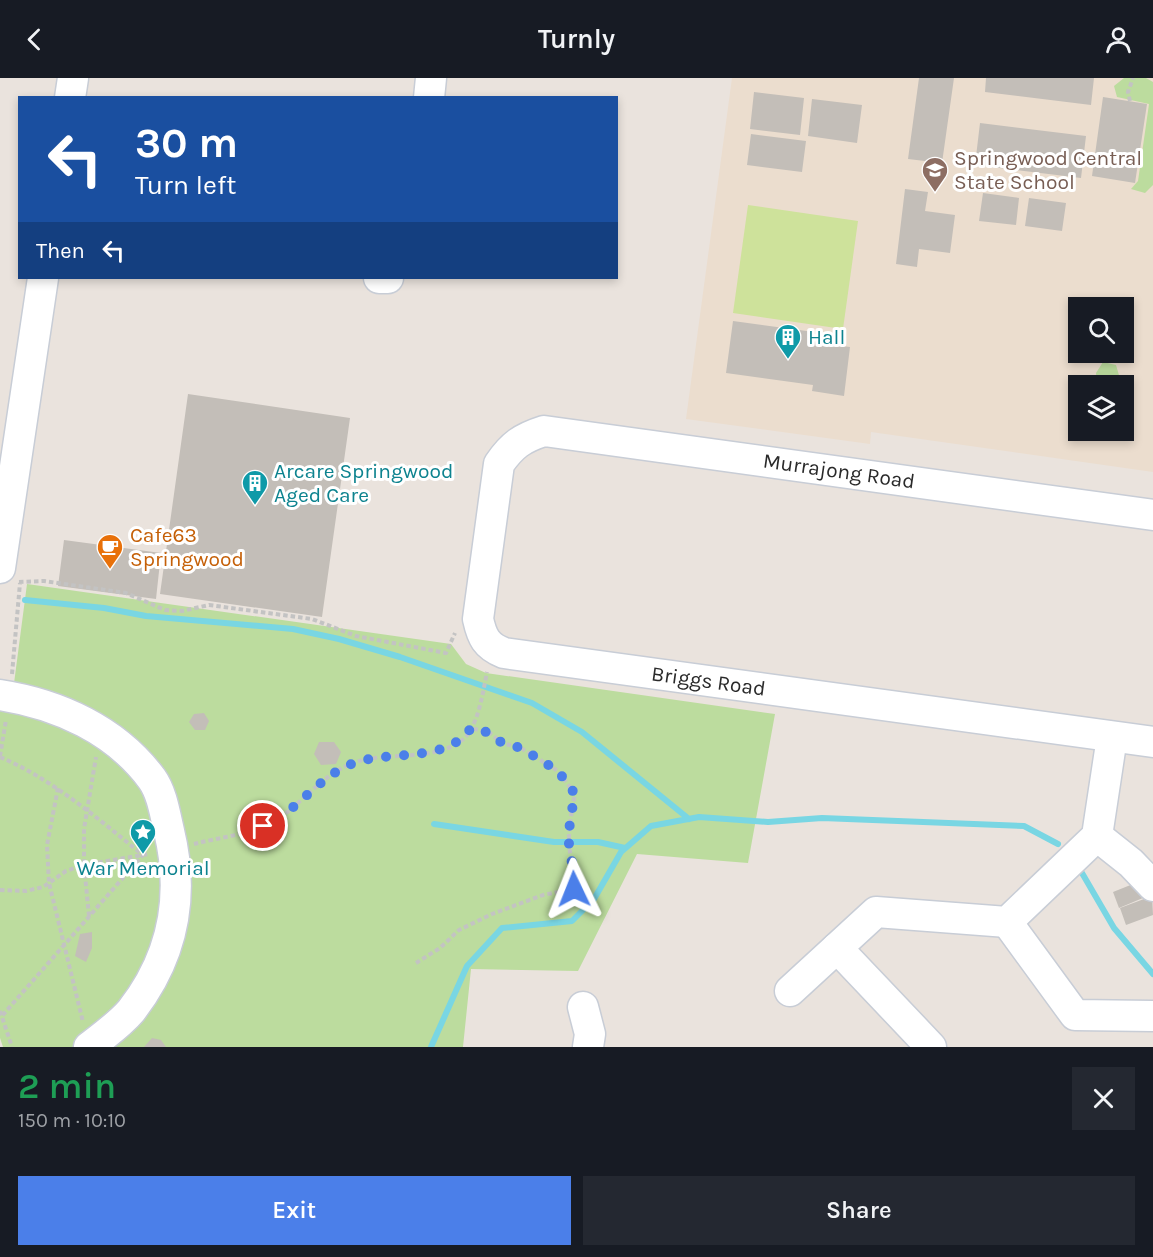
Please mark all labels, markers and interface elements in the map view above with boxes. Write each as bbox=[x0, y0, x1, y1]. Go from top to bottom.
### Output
icon: back bbox=[18, 23, 51, 56]
text: Turnly bbox=[538, 23, 615, 55]
icon: person bbox=[1102, 23, 1135, 56]
text: 30 m bbox=[135, 118, 238, 168]
icon: left bbox=[36, 120, 114, 198]
place label: Springwood Central State School bbox=[954, 146, 1142, 194]
school or university icon: Springwood Central State School bbox=[920, 155, 950, 193]
text: Turn left bbox=[135, 169, 236, 201]
icon: left bbox=[97, 234, 130, 267]
text: Then bbox=[36, 238, 85, 264]
map controls bbox=[1068, 297, 1134, 441]
button: search bbox=[1068, 297, 1134, 363]
building icon: Hall bbox=[773, 322, 803, 360]
place label: Hall bbox=[808, 325, 845, 349]
button: layers bbox=[1068, 375, 1134, 441]
street label: Murrajong Road bbox=[761, 448, 917, 494]
place label: Arcare Springwood Aged Care bbox=[274, 459, 453, 507]
building icon: Arcare Springwood Aged Care bbox=[240, 468, 270, 506]
place label: Cafe63 Springwood bbox=[130, 523, 244, 571]
cafe icon: Cafe63 Springwood bbox=[95, 532, 125, 570]
street label: Briggs Road bbox=[650, 661, 767, 701]
pin bbox=[237, 800, 288, 851]
icon: arrive bbox=[246, 809, 279, 842]
place icon: War Memorial bbox=[128, 817, 158, 855]
place label: War Memorial bbox=[76, 856, 210, 880]
position arrow bbox=[542, 857, 606, 921]
text: 2 min bbox=[18, 1065, 116, 1107]
button: close bbox=[1072, 1067, 1135, 1130]
text: 150 m · 10:10 bbox=[18, 1109, 126, 1132]
button: Exit bbox=[18, 1176, 571, 1245]
button: Share bbox=[583, 1176, 1135, 1245]

